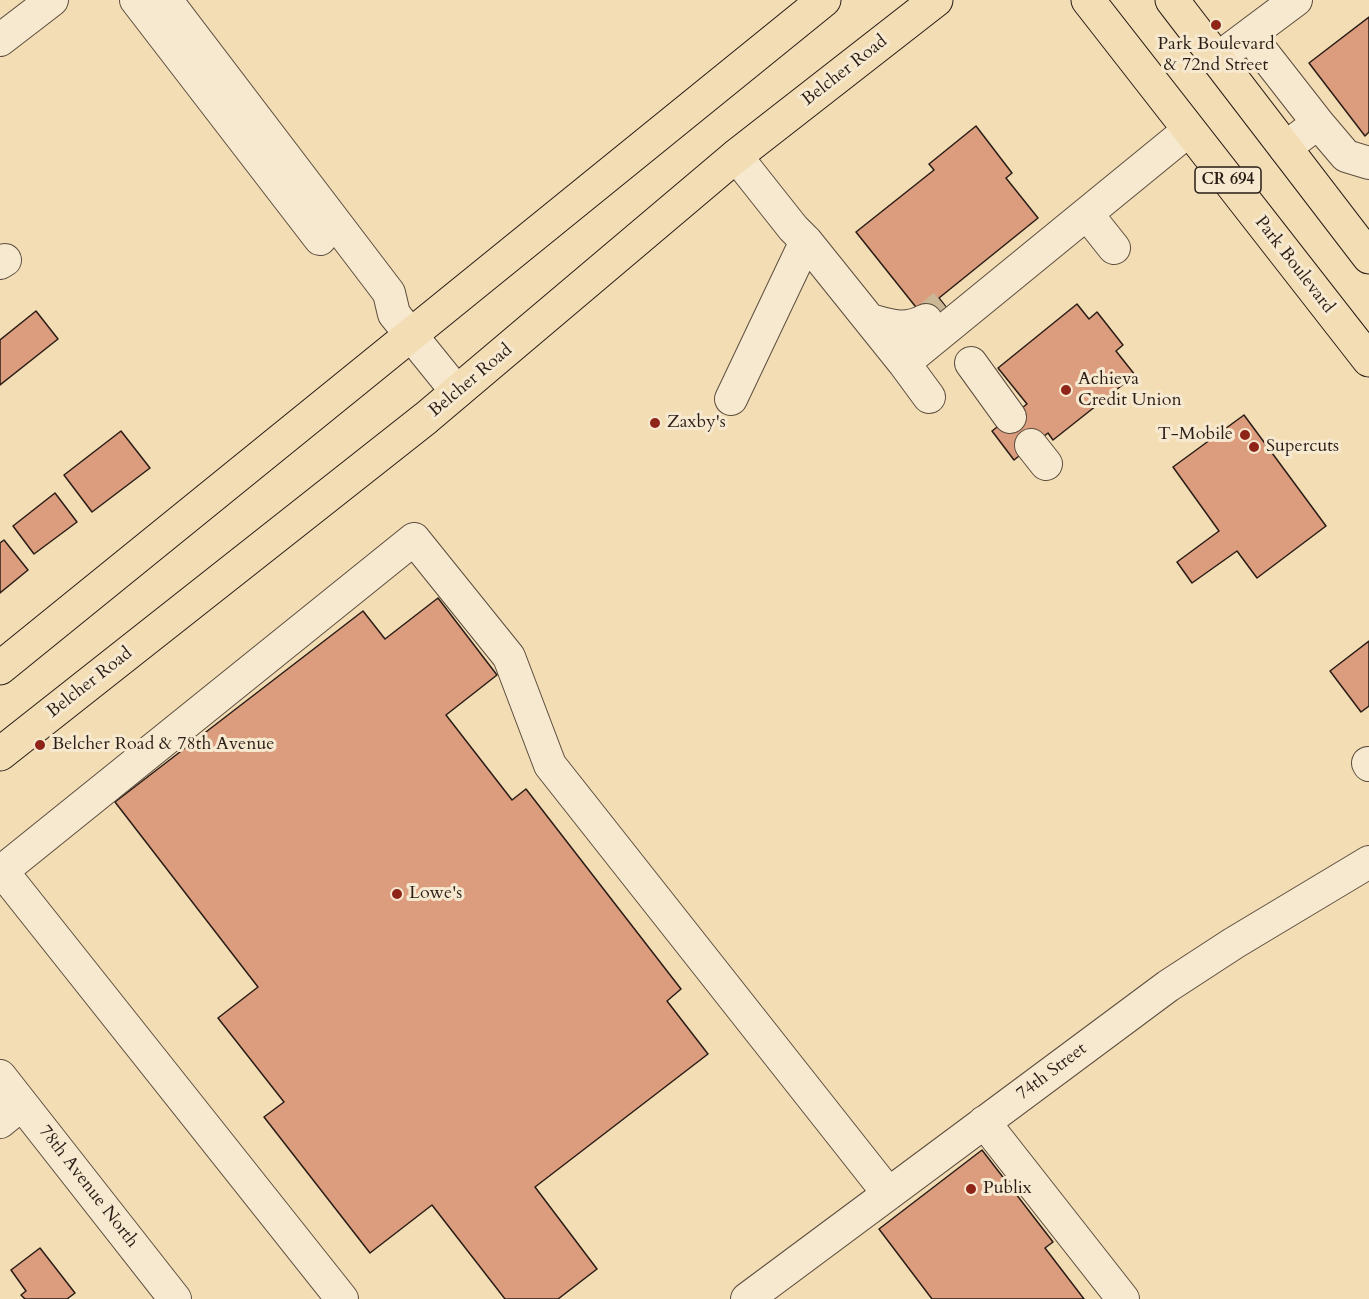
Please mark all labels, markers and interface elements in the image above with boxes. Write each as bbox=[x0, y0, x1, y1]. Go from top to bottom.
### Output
marker: Park Boulevard & 72nd Street bbox=[1209, 18, 1223, 32]
street label: Belcher Road bbox=[798, 31, 892, 111]
place label: Park Boulevard & 72nd Street bbox=[1157, 34, 1275, 76]
road number: CR 694 bbox=[1195, 167, 1261, 193]
street label: Park Boulevard bbox=[1249, 212, 1339, 318]
street label: Belcher Road bbox=[425, 340, 517, 422]
place label: Achieva Credit Union bbox=[1078, 369, 1182, 412]
marker: Achieva Credit Union bbox=[1059, 383, 1073, 397]
place label: Zaxby's bbox=[667, 412, 726, 434]
marker: Zaxby's bbox=[648, 416, 662, 430]
place label: T-Mobile bbox=[1158, 424, 1233, 446]
marker: T-Mobile bbox=[1238, 428, 1252, 442]
place label: Supercuts bbox=[1266, 436, 1339, 458]
marker: Supercuts bbox=[1247, 440, 1261, 454]
street label: Belcher Road bbox=[43, 643, 137, 723]
place label: Belcher Road & 78th Avenue bbox=[52, 734, 274, 756]
marker: Belcher Road & 78th Avenue bbox=[33, 738, 47, 752]
place label: Lowe's bbox=[409, 883, 462, 905]
marker: Lowe's bbox=[390, 887, 404, 901]
street label: 74th Street bbox=[1013, 1039, 1091, 1105]
street label: 78th Avenue North bbox=[34, 1122, 142, 1252]
place label: Publix bbox=[983, 1178, 1032, 1200]
marker: Publix bbox=[964, 1182, 978, 1196]

